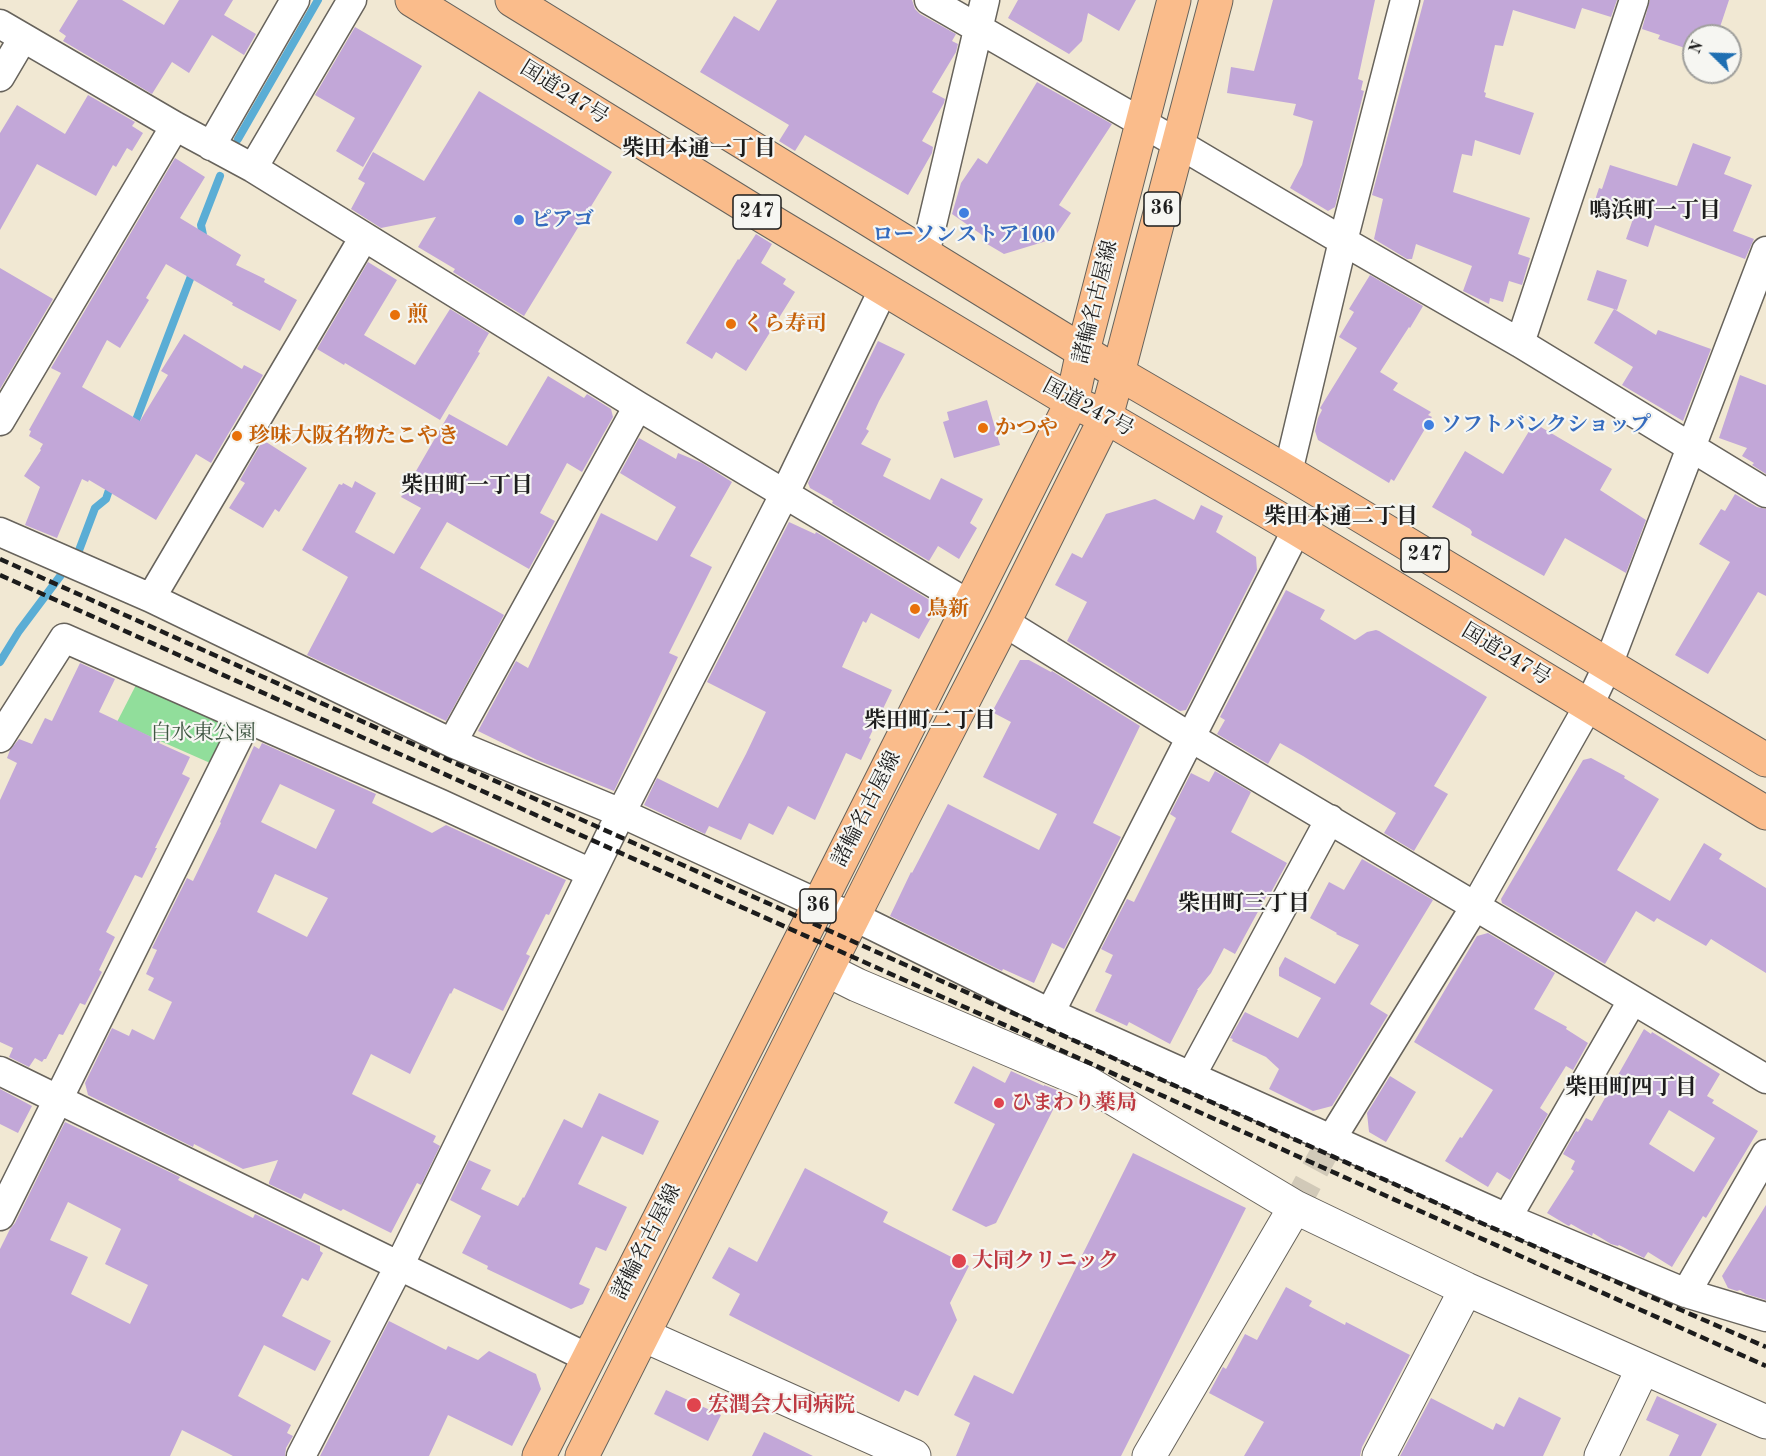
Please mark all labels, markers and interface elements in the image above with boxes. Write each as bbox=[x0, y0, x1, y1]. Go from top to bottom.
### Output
north arrow bbox=[1682, 24, 1742, 84]
text: N bbox=[1688, 39, 1707, 57]
street label: 国道247号 bbox=[515, 56, 613, 130]
district label: 柴田本通一丁目 bbox=[622, 136, 776, 162]
road number: 36 bbox=[1144, 192, 1180, 226]
road number: 247 bbox=[733, 195, 781, 229]
district label: 鳴浜町一丁目 bbox=[1589, 198, 1721, 224]
marker: ローソンストア100 bbox=[957, 206, 971, 220]
place label: ピアゴ bbox=[531, 207, 594, 233]
marker: ピアゴ bbox=[512, 213, 526, 227]
place label: ローソンストア100 bbox=[872, 222, 1056, 248]
street label: 諸輪名古屋線 bbox=[1069, 238, 1123, 366]
place label: 煎 bbox=[407, 302, 428, 328]
marker: 煎 bbox=[388, 308, 402, 322]
place label: くら寿司 bbox=[743, 311, 827, 337]
marker: くら寿司 bbox=[724, 317, 738, 331]
street label: 国道247号 bbox=[1038, 374, 1138, 442]
place label: ソフトバンクショップ bbox=[1441, 412, 1651, 438]
place label: かつや bbox=[995, 415, 1058, 441]
marker: ソフトバンクショップ bbox=[1422, 418, 1436, 432]
marker: かつや bbox=[976, 421, 990, 435]
place label: 珍味大阪名物たこやき bbox=[249, 423, 459, 449]
marker: 珍味大阪名物たこやき bbox=[230, 429, 244, 443]
district label: 柴田町一丁目 bbox=[401, 473, 533, 499]
district label: 柴田本通二丁目 bbox=[1264, 504, 1418, 530]
road number: 247 bbox=[1401, 538, 1449, 572]
place label: 鳥新 bbox=[927, 596, 969, 622]
marker: 鳥新 bbox=[908, 602, 922, 616]
street label: 国道247号 bbox=[1457, 619, 1555, 691]
district label: 柴田町二丁目 bbox=[864, 708, 996, 734]
park label: 白水東公園 bbox=[151, 720, 255, 746]
street label: 諸輪名古屋線 bbox=[827, 747, 907, 871]
road number: 36 bbox=[800, 889, 836, 923]
district label: 柴田町三丁目 bbox=[1178, 891, 1310, 917]
district label: 柴田町四丁目 bbox=[1565, 1075, 1697, 1101]
place label: ひまわり薬局 bbox=[1011, 1090, 1137, 1116]
marker: ひまわり薬局 bbox=[992, 1096, 1006, 1110]
street label: 諸輪名古屋線 bbox=[607, 1180, 687, 1304]
place label: 大同クリニック bbox=[972, 1248, 1119, 1274]
marker: 大同クリニック bbox=[950, 1252, 968, 1270]
place label: 宏潤会大同病院 bbox=[708, 1392, 855, 1418]
marker: 宏潤会大同病院 bbox=[685, 1396, 703, 1414]

